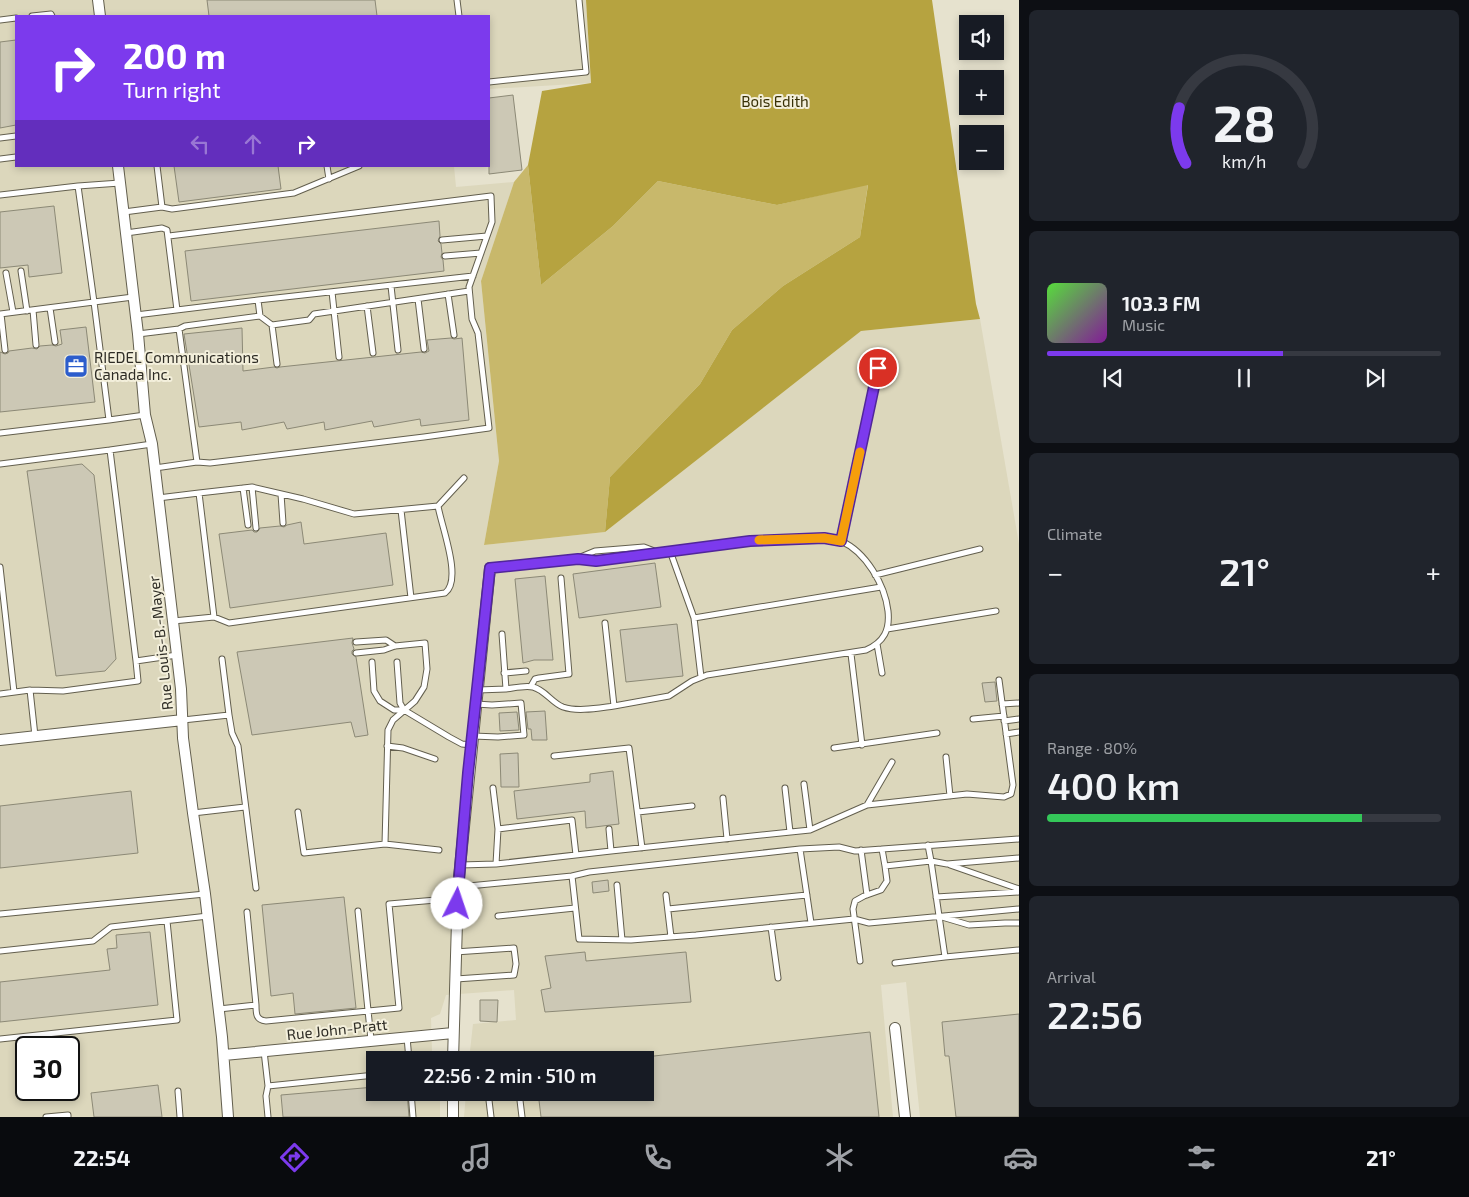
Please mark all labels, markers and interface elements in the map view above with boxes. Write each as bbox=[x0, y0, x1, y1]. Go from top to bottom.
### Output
map controls bbox=[959, 15, 1004, 170]
button: sound bbox=[959, 15, 1004, 60]
text: 200 m bbox=[123, 34, 226, 76]
icon: right bbox=[40, 35, 105, 100]
button: + bbox=[959, 70, 1004, 115]
text: Turn right bbox=[123, 76, 221, 102]
text: 28 bbox=[1213, 90, 1275, 152]
park label: Bois Edith bbox=[741, 92, 809, 110]
button: − bbox=[959, 125, 1004, 170]
icon: left bbox=[186, 130, 214, 158]
icon: ahead bbox=[239, 130, 267, 158]
icon: right bbox=[292, 130, 320, 158]
text: km/h bbox=[1222, 150, 1266, 172]
text: 103.3 FM bbox=[1122, 292, 1200, 315]
text: Music bbox=[1122, 315, 1165, 334]
pin bbox=[857, 347, 899, 389]
place label: RIEDEL Communications Canada Inc. bbox=[94, 348, 259, 383]
office icon: RIEDEL Communications Canada Inc. bbox=[63, 353, 89, 379]
icon: arrive bbox=[864, 354, 892, 382]
icon: previous bbox=[1099, 364, 1127, 392]
icon: pause bbox=[1230, 364, 1258, 392]
icon: next bbox=[1361, 364, 1389, 392]
text: Climate bbox=[1047, 524, 1102, 543]
text: 21° bbox=[1219, 548, 1270, 594]
text: − bbox=[1047, 555, 1063, 589]
text: + bbox=[1426, 555, 1441, 589]
street label: Rue Louis-B.-Mayer bbox=[144, 575, 176, 711]
text: Range · 80% bbox=[1047, 738, 1137, 757]
text: 400 km bbox=[1047, 762, 1180, 808]
position arrow bbox=[430, 877, 482, 929]
text: Arrival bbox=[1047, 967, 1096, 986]
text: 22:56 bbox=[1047, 991, 1143, 1037]
street label: Rue John-Pratt bbox=[286, 1015, 389, 1043]
speed limit sign: 30 bbox=[15, 1036, 80, 1101]
text: 22:56 · 2 min · 510 m bbox=[424, 1064, 596, 1087]
icon: directions bbox=[277, 1140, 312, 1175]
icon: music bbox=[459, 1140, 494, 1175]
icon: phone bbox=[640, 1140, 675, 1175]
icon: climate bbox=[822, 1140, 857, 1175]
icon: car bbox=[1003, 1140, 1038, 1175]
icon: filters bbox=[1184, 1140, 1219, 1175]
text: 22:54 bbox=[73, 1144, 131, 1170]
text: 21° bbox=[1366, 1144, 1396, 1170]

